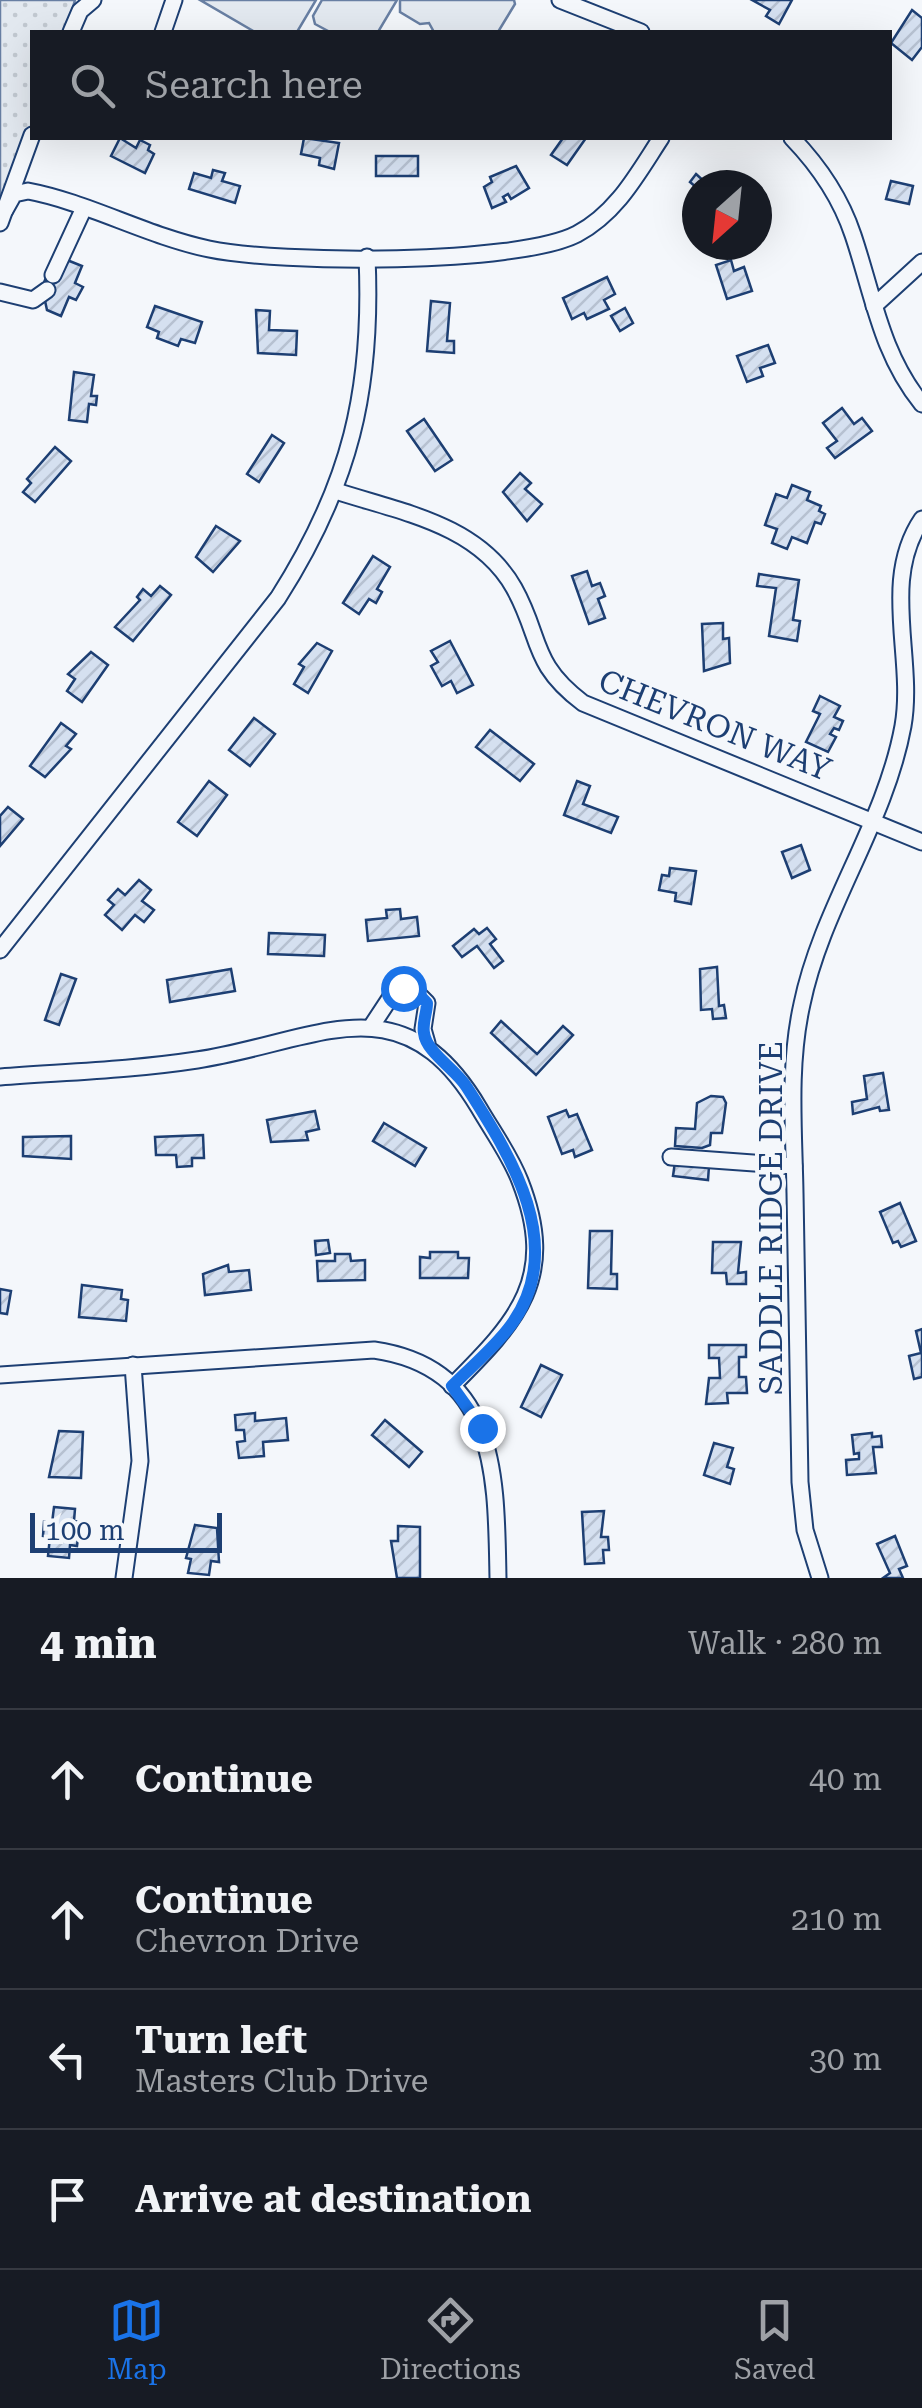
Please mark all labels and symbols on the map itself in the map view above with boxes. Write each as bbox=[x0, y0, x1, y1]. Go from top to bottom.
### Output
north arrow bbox=[682, 170, 772, 260]
street label: CHEVRON WAY bbox=[593, 661, 837, 789]
route start bbox=[381, 966, 427, 1012]
street label: SADDLE RIDGE DRIVE bbox=[752, 1041, 790, 1395]
route end bbox=[460, 1406, 506, 1452]
scale bar bbox=[30, 1508, 222, 1552]

